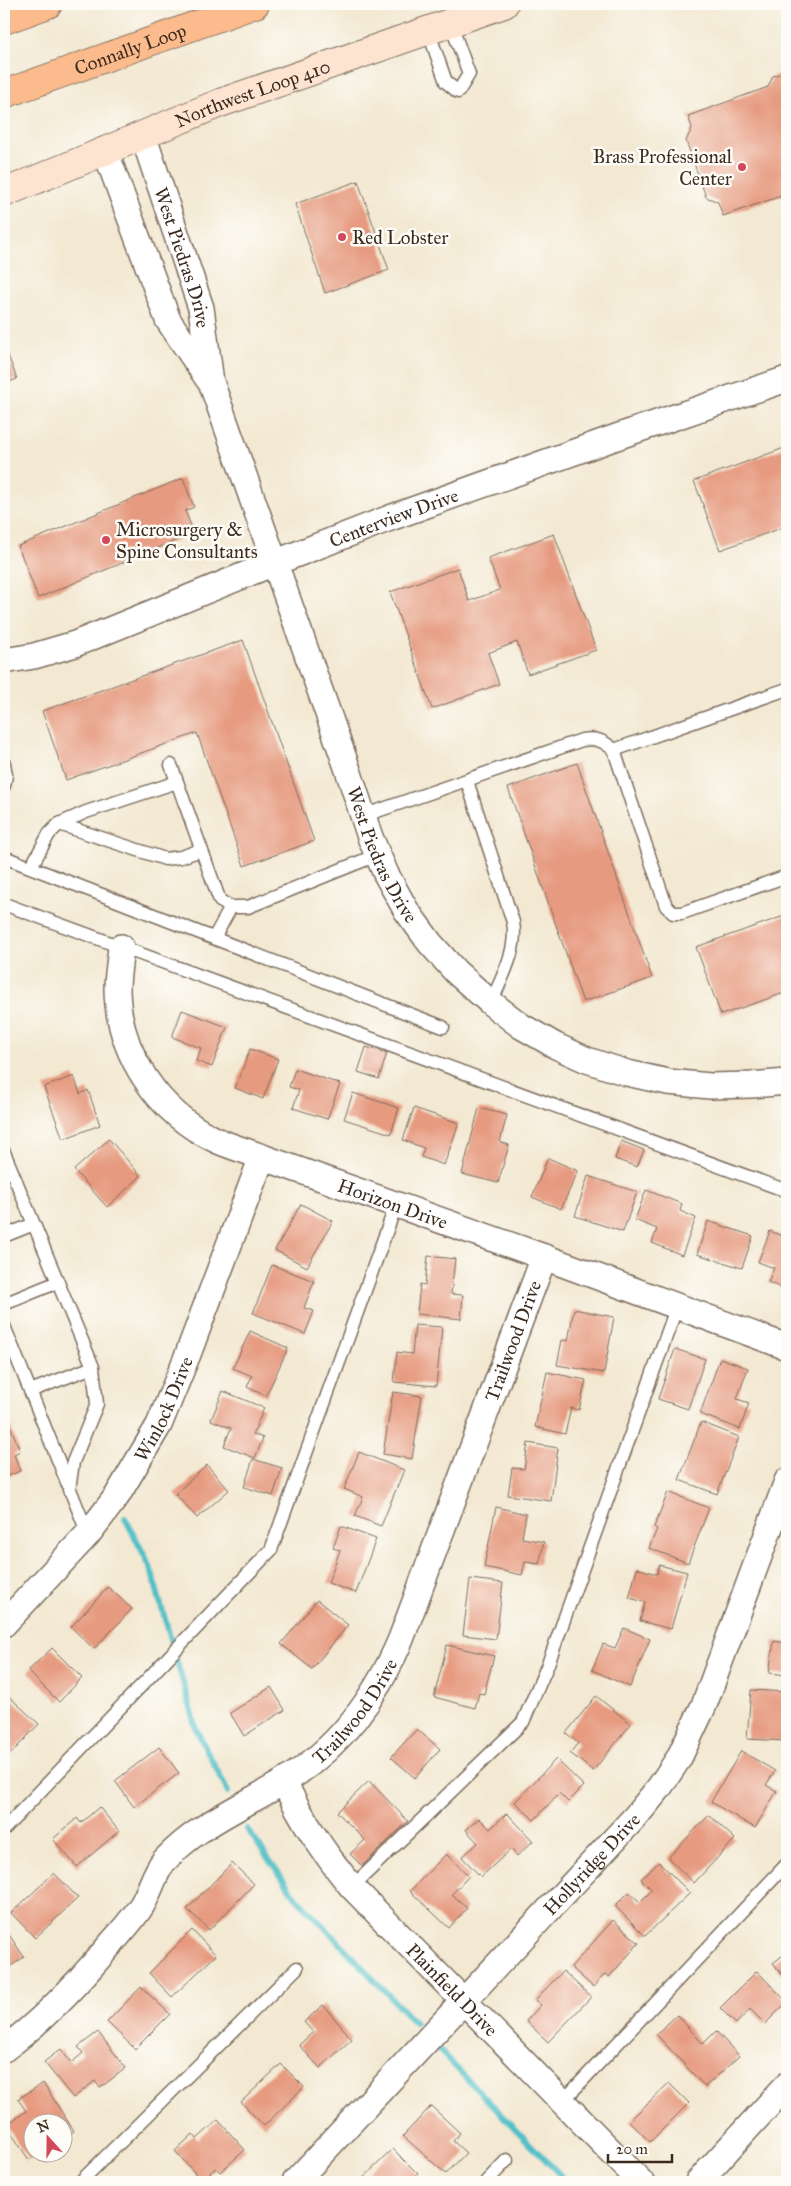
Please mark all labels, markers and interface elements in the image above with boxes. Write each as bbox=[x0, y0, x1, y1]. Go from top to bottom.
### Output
street label: Connally Loop bbox=[71, 19, 189, 80]
street label: Northwest Loop 410 bbox=[172, 54, 333, 133]
place label: Brass Professional Center bbox=[593, 145, 733, 190]
marker: Brass Professional Center bbox=[736, 161, 748, 173]
street label: West Piedras Drive bbox=[149, 184, 215, 329]
place label: Red Lobster bbox=[352, 226, 449, 249]
marker: Red Lobster bbox=[336, 231, 348, 243]
street label: Centerview Drive bbox=[326, 484, 461, 552]
place label: Microsurgery & Spine Consultants bbox=[116, 518, 258, 563]
marker: Microsurgery & Spine Consultants bbox=[100, 534, 112, 546]
street label: West Piedras Drive bbox=[342, 784, 422, 927]
street label: Horizon Drive bbox=[335, 1174, 451, 1234]
street label: Trailwood Drive bbox=[480, 1277, 546, 1405]
street label: Winlock Drive bbox=[129, 1353, 198, 1466]
street label: Trailwood Drive bbox=[307, 1655, 402, 1769]
street label: Hollyridge Drive bbox=[539, 1808, 645, 1920]
street label: Plainfield Drive bbox=[401, 1939, 503, 2041]
north arrow bbox=[22, 2114, 72, 2164]
text: N bbox=[35, 2116, 52, 2136]
scale bar bbox=[608, 2131, 672, 2163]
text: 20 m bbox=[616, 2140, 648, 2158]

